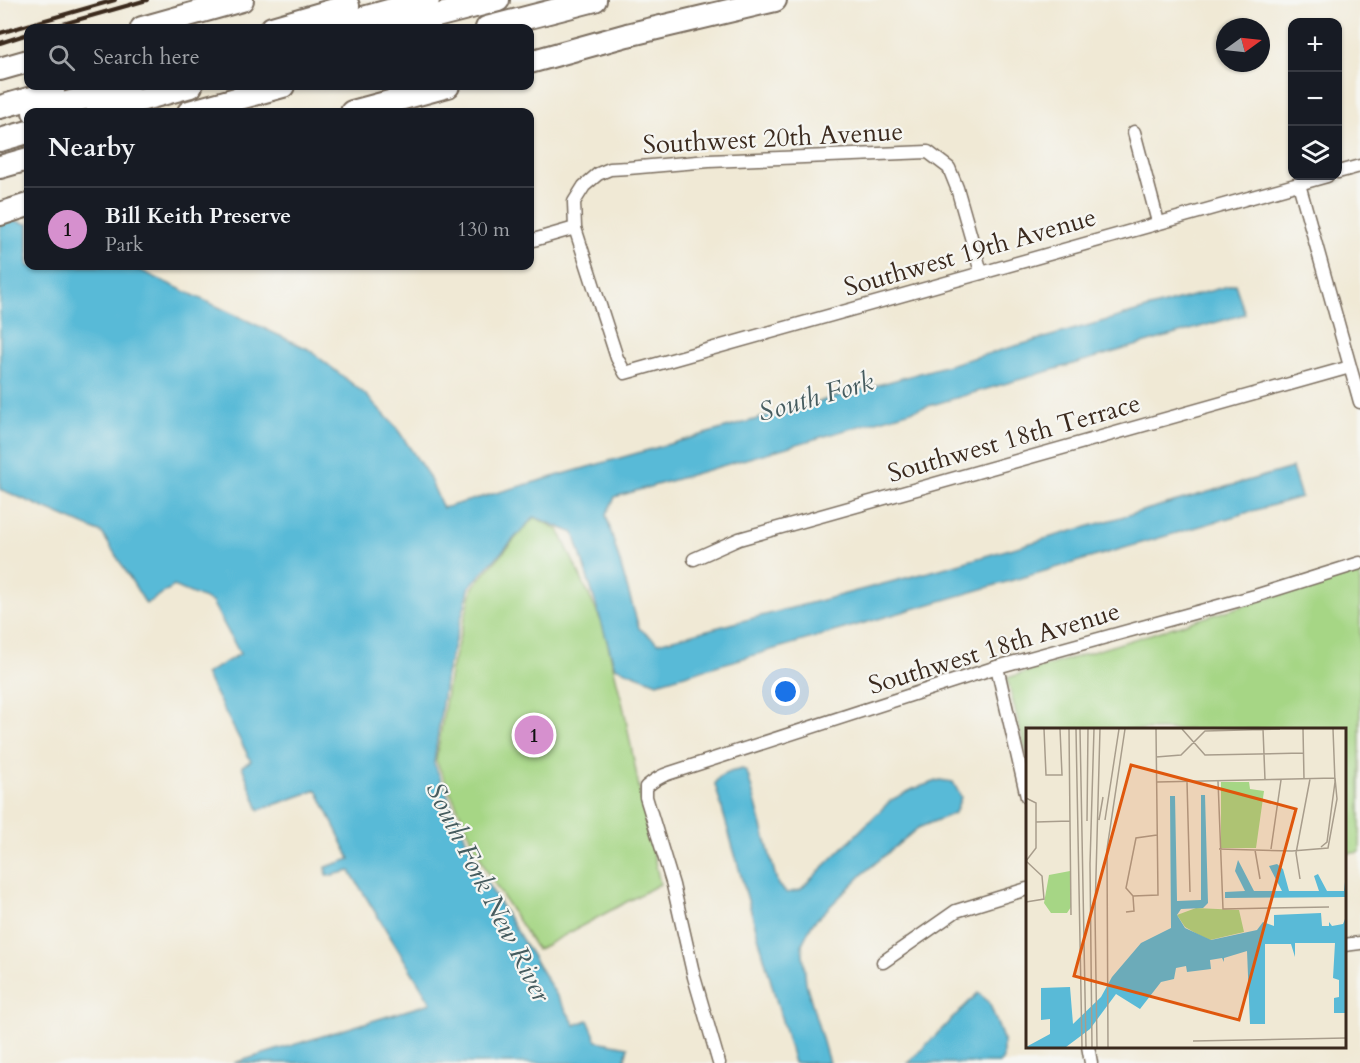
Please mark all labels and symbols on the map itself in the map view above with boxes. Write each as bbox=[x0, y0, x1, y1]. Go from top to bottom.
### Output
north arrow bbox=[1216, 18, 1270, 72]
street label: Southwest 20th Avenue bbox=[642, 114, 904, 162]
street label: Southwest 19th Avenue bbox=[840, 199, 1100, 305]
water label: South Fork bbox=[754, 363, 879, 431]
street label: Southwest 18th Terrace bbox=[884, 385, 1144, 491]
street label: Southwest 18th Avenue bbox=[864, 593, 1124, 703]
your location bbox=[771, 677, 800, 706]
pin: 1 bbox=[514, 712, 554, 758]
inset map bbox=[1026, 728, 1345, 1048]
water label: South Fork New River bbox=[416, 776, 560, 1009]

